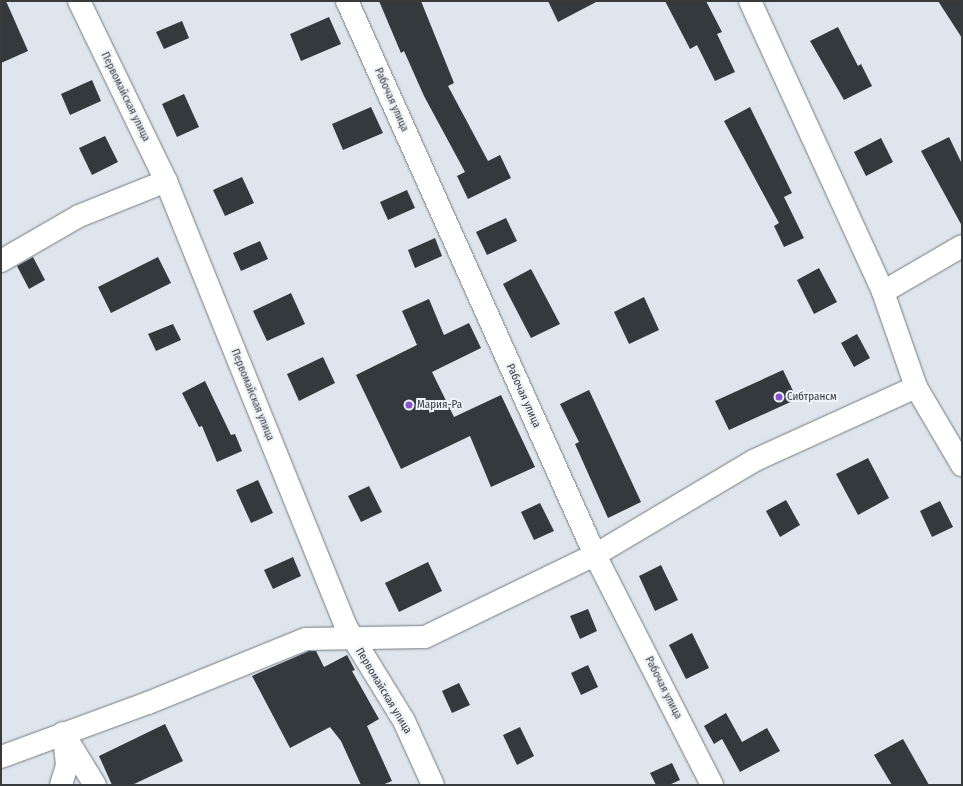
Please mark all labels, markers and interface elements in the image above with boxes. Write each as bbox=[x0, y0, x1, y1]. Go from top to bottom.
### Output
street label: Первомайская улица bbox=[98, 50, 152, 144]
street label: Рабочая улица bbox=[371, 66, 411, 134]
street label: Первомайская улица bbox=[228, 347, 276, 443]
street label: Рабочая улица bbox=[503, 362, 543, 430]
place label: Сибтрансм bbox=[787, 390, 837, 404]
marker: Сибтрансм bbox=[774, 392, 784, 402]
place label: Мария-Ра bbox=[417, 398, 462, 412]
marker: Мария-Ра bbox=[404, 400, 414, 410]
street label: Первомайская улица bbox=[352, 646, 414, 736]
street label: Рабочая улица bbox=[642, 654, 684, 722]

